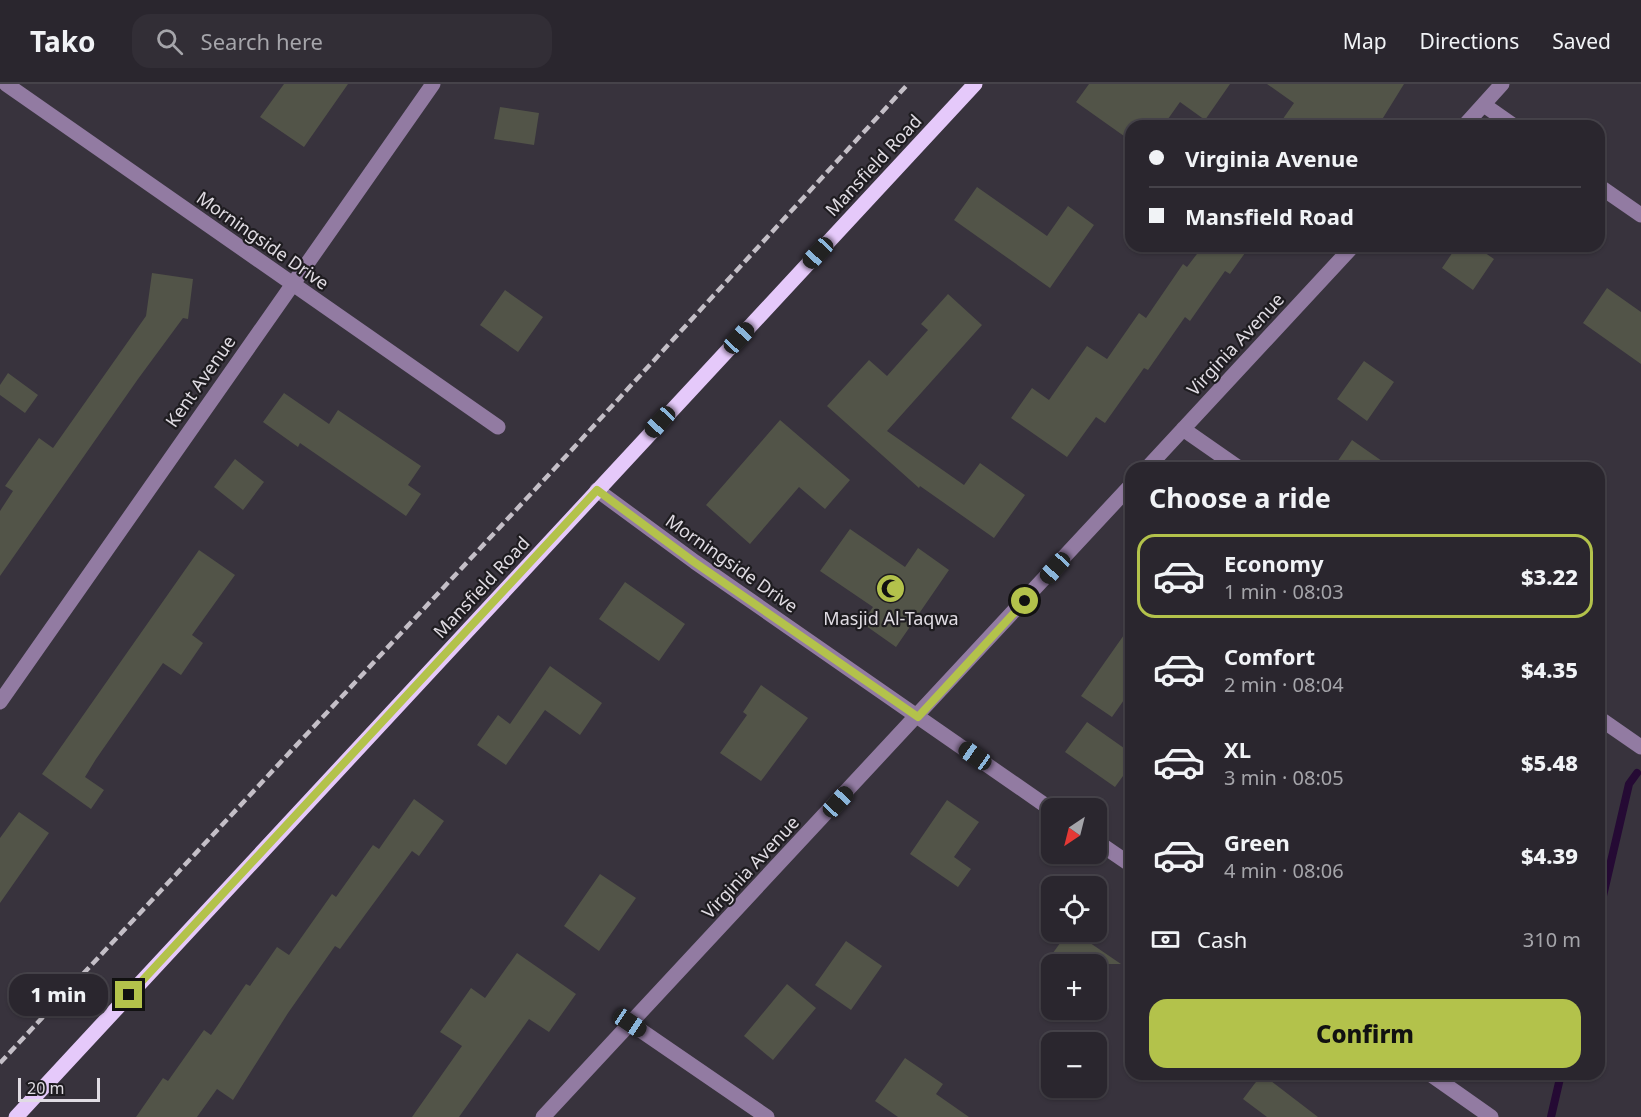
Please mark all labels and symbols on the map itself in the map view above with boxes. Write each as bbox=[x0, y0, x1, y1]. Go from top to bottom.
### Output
street label: Mansfield Road bbox=[820, 109, 926, 221]
street label: Morningside Drive bbox=[192, 185, 334, 295]
car bbox=[799, 234, 837, 272]
street label: Virginia Avenue bbox=[1181, 287, 1289, 401]
car bbox=[720, 319, 758, 357]
street label: Kent Avenue bbox=[160, 330, 240, 432]
car bbox=[641, 403, 679, 441]
street label: Morningside Drive bbox=[661, 508, 803, 618]
street label: Mansfield Road bbox=[428, 531, 534, 643]
car bbox=[1036, 549, 1074, 587]
mosque icon: Masjid Al-Taqwa bbox=[875, 573, 907, 605]
route start bbox=[1011, 587, 1038, 614]
place label: Masjid Al-Taqwa bbox=[823, 606, 959, 630]
car bbox=[955, 738, 995, 774]
car bbox=[819, 783, 857, 821]
north arrow bbox=[1041, 798, 1107, 864]
street label: Virginia Avenue bbox=[696, 810, 804, 924]
callout: 1 min bbox=[9, 974, 108, 1016]
route end bbox=[115, 981, 142, 1008]
car bbox=[610, 1005, 650, 1041]
scale bar bbox=[18, 1075, 100, 1102]

